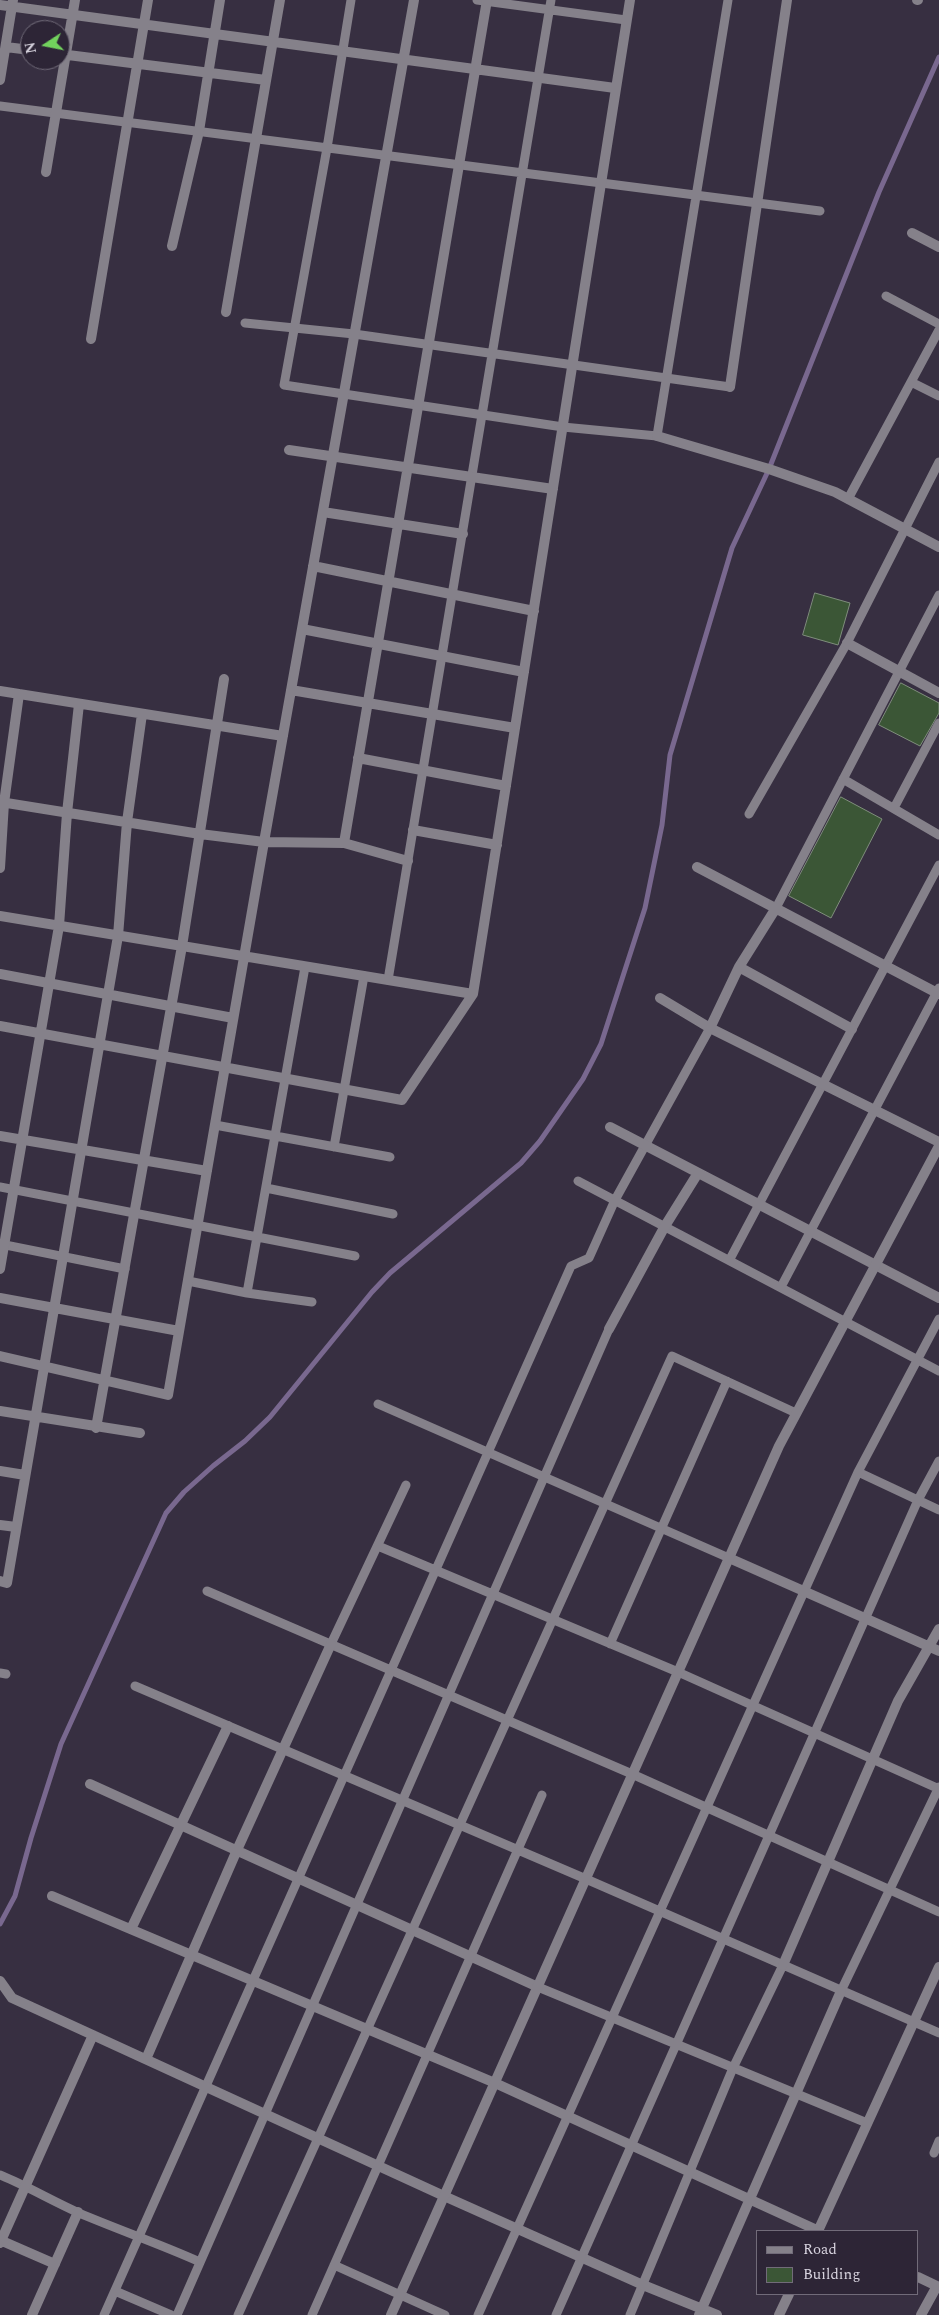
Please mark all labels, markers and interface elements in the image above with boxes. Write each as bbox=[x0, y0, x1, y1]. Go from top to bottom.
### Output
north arrow bbox=[20, 20, 70, 70]
text: N bbox=[19, 40, 42, 55]
legend bbox=[756, 2230, 919, 2295]
text: Road bbox=[803, 2238, 837, 2261]
text: Building bbox=[803, 2263, 860, 2286]

